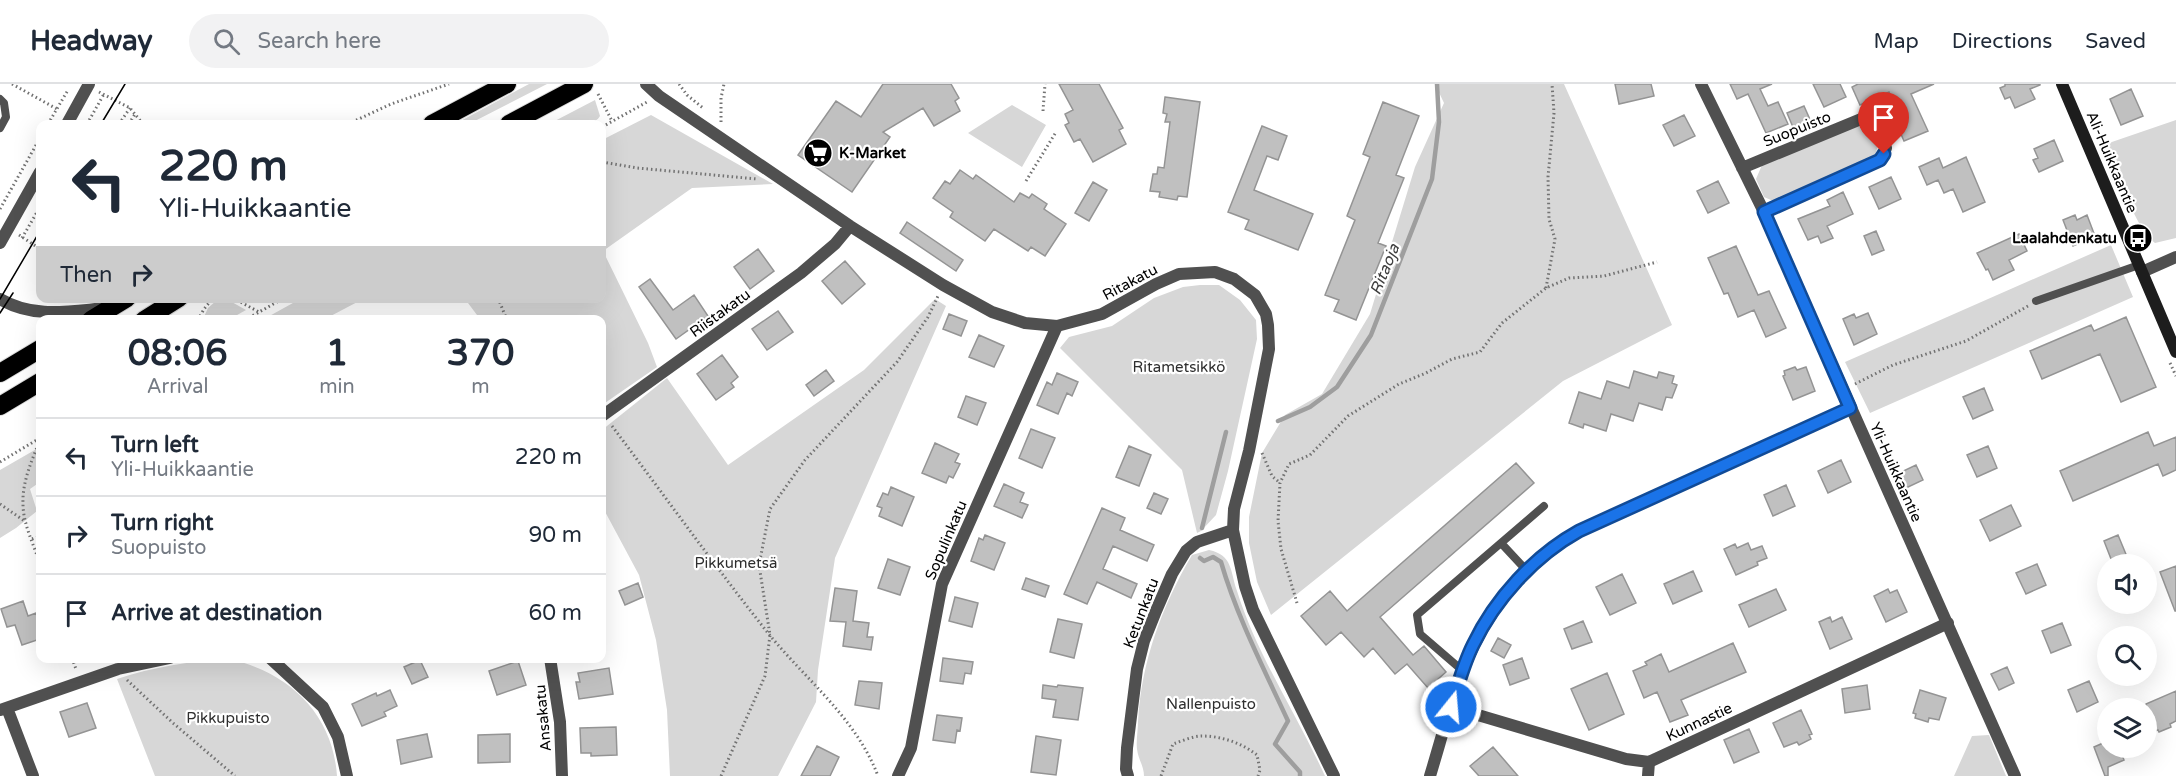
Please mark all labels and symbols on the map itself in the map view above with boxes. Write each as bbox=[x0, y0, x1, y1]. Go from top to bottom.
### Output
pin bbox=[1858, 92, 1909, 154]
street label: Suopuisto bbox=[1760, 107, 1834, 151]
street label: Ali-Huikkaantie bbox=[2082, 108, 2142, 216]
supermarket icon: K-Market bbox=[802, 137, 834, 169]
place label: K-Market bbox=[839, 144, 906, 162]
bus stop icon: Laalahdenkatu bbox=[2122, 222, 2154, 254]
place label: Laalahdenkatu bbox=[2012, 229, 2117, 247]
water label: Ritaoja bbox=[1366, 240, 1405, 298]
street label: Ritakatu bbox=[1099, 260, 1161, 304]
street label: Riistakatu bbox=[686, 285, 754, 341]
park label: Ritametsikkö bbox=[1133, 358, 1225, 376]
street label: Yli-Huikkaantie bbox=[1866, 419, 1926, 525]
street label: Sopulinkatu bbox=[921, 497, 971, 583]
park label: Pikkumetsä bbox=[695, 554, 777, 572]
street label: Ketunkatu bbox=[1119, 575, 1163, 651]
position arrow bbox=[1419, 675, 1483, 739]
street label: Ansakatu bbox=[531, 684, 555, 752]
park label: Nallenpuisto bbox=[1166, 695, 1256, 713]
street label: Kunnastie bbox=[1663, 699, 1735, 745]
park label: Pikkupuisto bbox=[186, 709, 270, 727]

